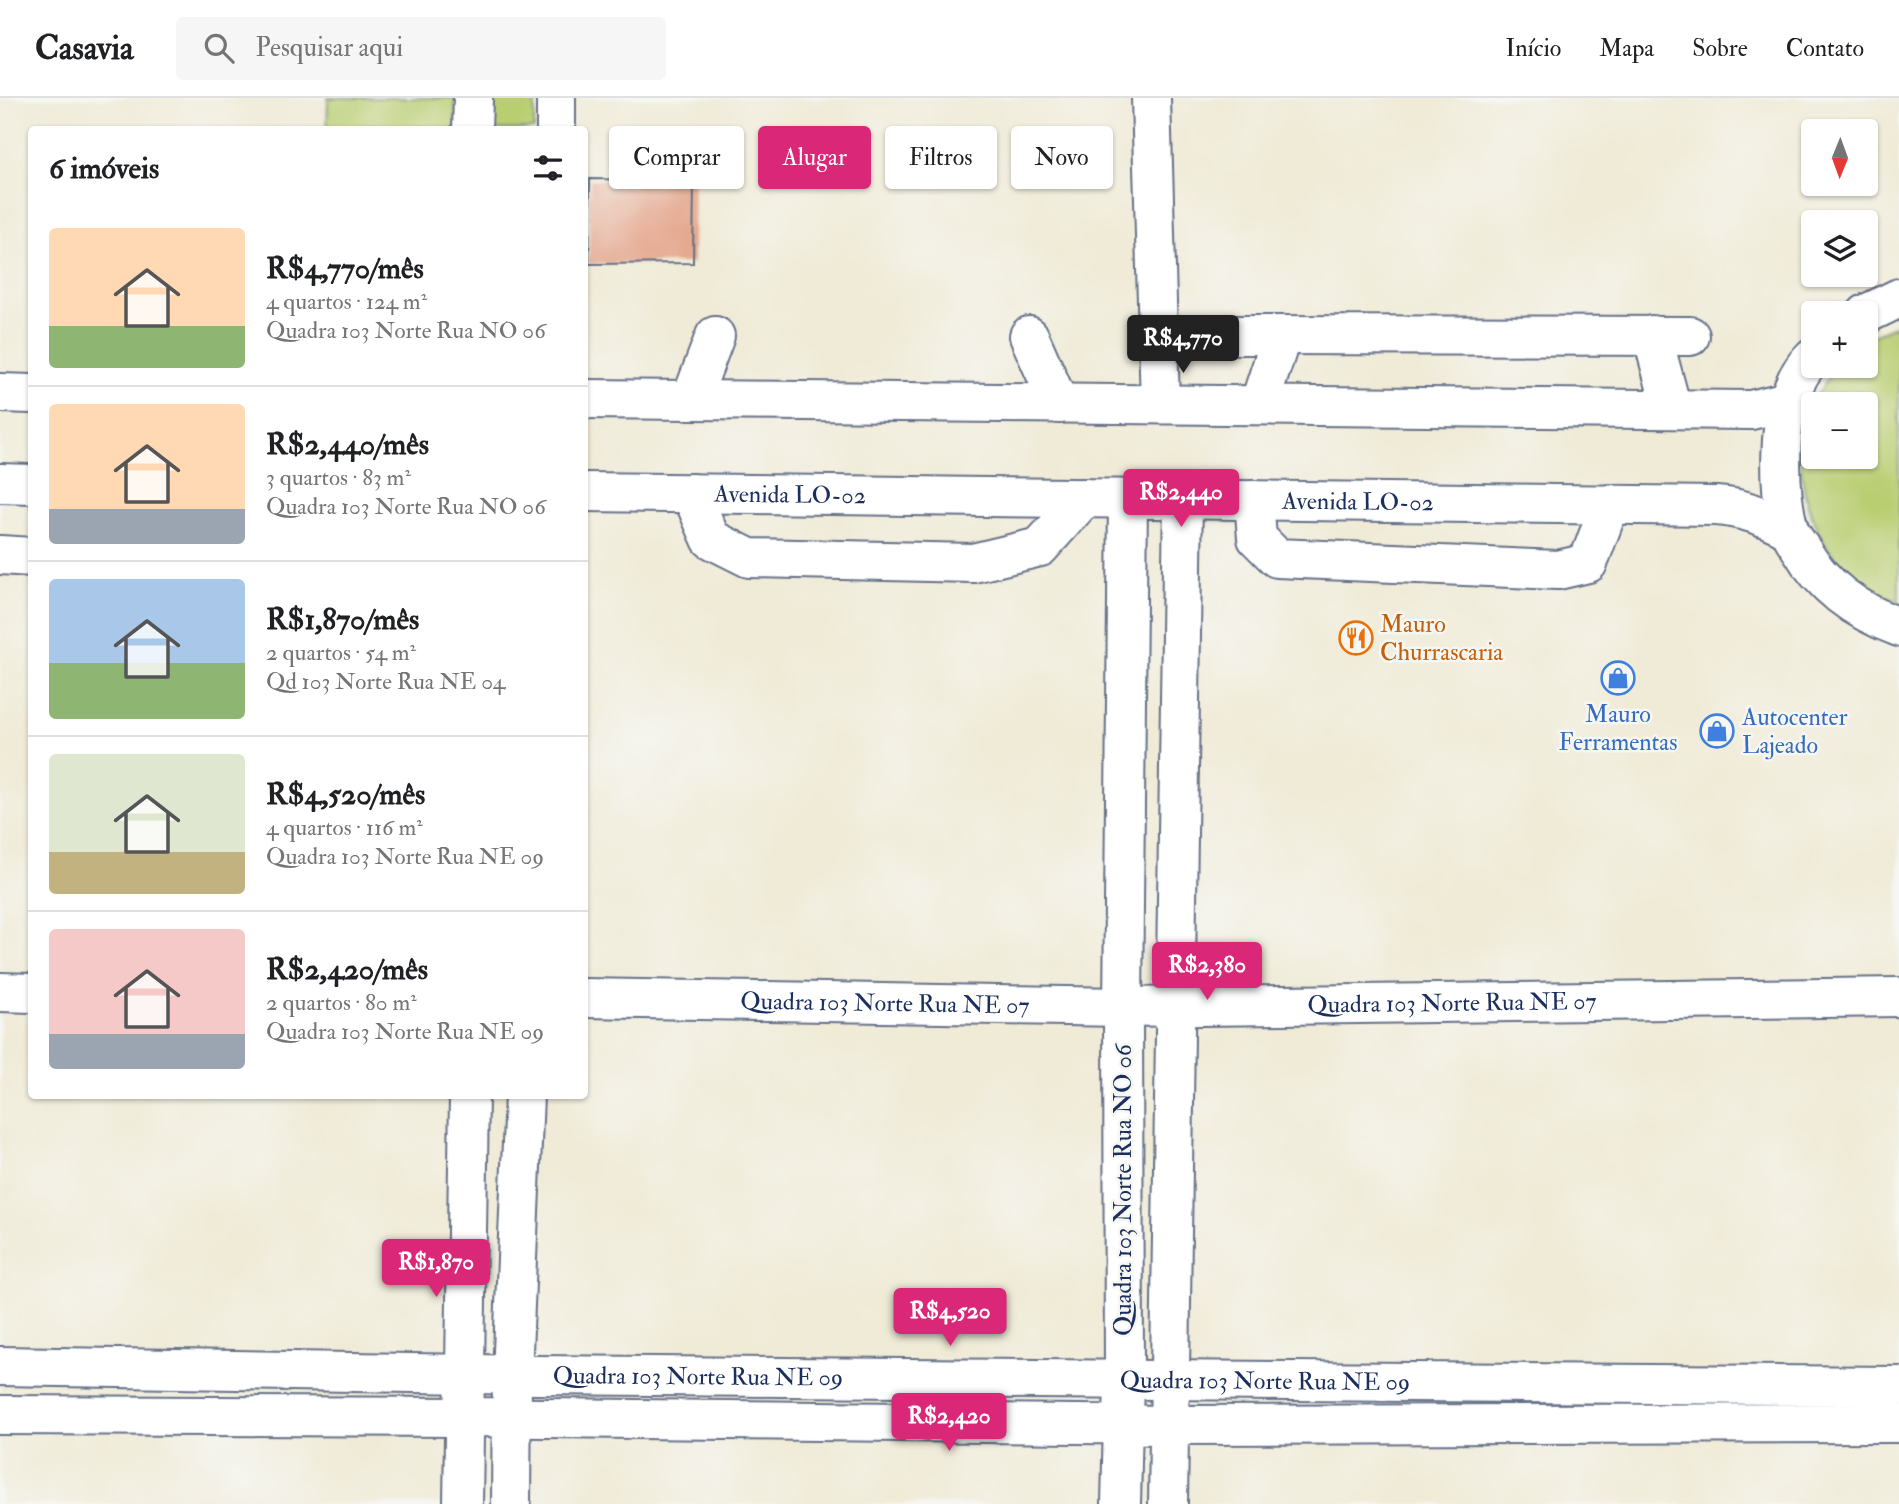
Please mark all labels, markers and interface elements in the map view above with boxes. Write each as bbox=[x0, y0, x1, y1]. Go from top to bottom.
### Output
search box bbox=[176, 17, 666, 80]
text: Casavia bbox=[35, 28, 134, 69]
icon: search bbox=[200, 29, 238, 67]
text: Pesquisar aqui bbox=[256, 32, 403, 64]
text: Início bbox=[1505, 33, 1561, 64]
text: Mapa bbox=[1599, 33, 1654, 64]
text: Sobre bbox=[1692, 33, 1748, 64]
text: Contato bbox=[1786, 33, 1864, 64]
north arrow bbox=[1801, 119, 1878, 196]
map controls bbox=[1801, 119, 1878, 469]
chip: Comprar bbox=[609, 126, 744, 189]
chip: Alugar bbox=[758, 126, 871, 189]
chip: Filtros bbox=[885, 126, 997, 189]
chip: Novo bbox=[1011, 126, 1113, 189]
icon: filters bbox=[529, 149, 567, 187]
text: 6 imóveis bbox=[49, 150, 159, 187]
button: layers bbox=[1801, 210, 1878, 287]
text: R$4,770/mês bbox=[266, 250, 424, 287]
icon: home bbox=[105, 256, 189, 340]
text: 4 quartos · 124 m² bbox=[266, 287, 427, 316]
button: + bbox=[1801, 301, 1878, 378]
text: Quadra 103 Norte Rua NO 06 bbox=[266, 316, 546, 345]
pin: R$4,770 bbox=[1118, 316, 1248, 375]
text: R$4,770 bbox=[1143, 323, 1223, 352]
button: − bbox=[1801, 392, 1878, 469]
text: R$2,440/mês bbox=[266, 426, 429, 463]
icon: home bbox=[105, 432, 189, 516]
text: 3 quartos · 83 m² bbox=[266, 463, 411, 492]
pin: R$2,440 bbox=[1116, 470, 1246, 529]
text: R$2,440 bbox=[1139, 477, 1223, 506]
street label: Avenida LO-02 bbox=[713, 478, 866, 511]
street label: Avenida LO-02 bbox=[1281, 485, 1434, 518]
text: Quadra 103 Norte Rua NO 06 bbox=[266, 492, 546, 521]
text: R$1,870/mês bbox=[266, 601, 419, 638]
icon: home bbox=[105, 607, 189, 691]
place label: Mauro Churrascaria bbox=[1380, 609, 1504, 668]
restaurant icon: Mauro Churrascaria bbox=[1337, 619, 1375, 657]
text: 2 quartos · 54 m² bbox=[266, 638, 416, 667]
shop icon: Mauro Ferramentas bbox=[1599, 659, 1637, 697]
text: Qd 103 Norte Rua NE 04 bbox=[266, 667, 505, 696]
place label: Mauro Ferramentas bbox=[1559, 699, 1677, 758]
place label: Autocenter Lajeado bbox=[1741, 702, 1847, 761]
shop icon: Autocenter Lajeado bbox=[1698, 712, 1736, 750]
text: R$4,520/mês bbox=[266, 776, 425, 813]
icon: home bbox=[105, 782, 189, 866]
text: 4 quartos · 116 m² bbox=[266, 813, 423, 842]
text: Quadra 103 Norte Rua NE 09 bbox=[266, 842, 544, 871]
pin: R$2,380 bbox=[1142, 942, 1272, 1002]
text: R$2,380 bbox=[1168, 950, 1246, 979]
text: R$2,420/mês bbox=[266, 951, 428, 988]
icon: home bbox=[105, 957, 189, 1041]
street label: Quadra 103 Norte Rua NE 07 bbox=[740, 985, 1030, 1021]
street label: Quadra 103 Norte Rua NE 07 bbox=[1307, 985, 1597, 1020]
text: 2 quartos · 80 m² bbox=[266, 988, 417, 1017]
text: Quadra 103 Norte Rua NE 09 bbox=[266, 1017, 544, 1046]
street label: Quadra 103 Norte Rua NO 06 bbox=[1108, 1042, 1139, 1336]
pin: R$1,870 bbox=[371, 1240, 501, 1299]
text: R$1,870 bbox=[398, 1247, 474, 1276]
pin: R$4,520 bbox=[885, 1288, 1015, 1348]
text: R$4,520 bbox=[910, 1296, 990, 1325]
street label: Quadra 103 Norte Rua NE 09 bbox=[553, 1360, 843, 1393]
street label: Quadra 103 Norte Rua NE 09 bbox=[1120, 1364, 1410, 1398]
pin: R$2,420 bbox=[884, 1394, 1014, 1453]
text: R$2,420 bbox=[908, 1401, 990, 1430]

